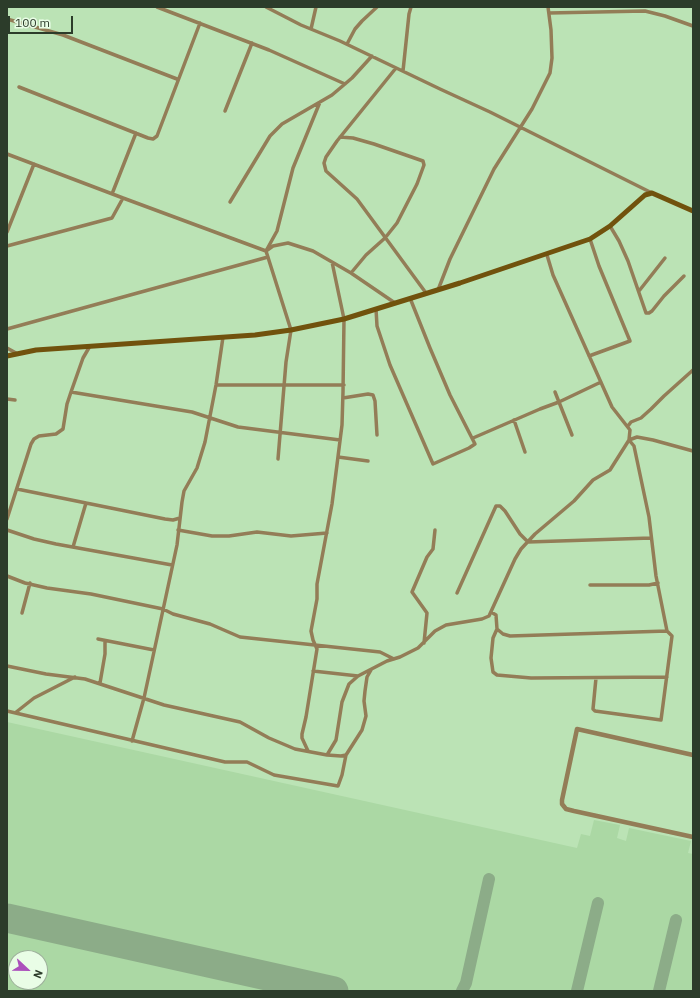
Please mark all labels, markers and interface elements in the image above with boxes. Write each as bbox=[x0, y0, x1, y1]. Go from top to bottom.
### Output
scale bar bbox=[10, 8, 75, 34]
text: 100 m bbox=[15, 15, 50, 30]
north arrow bbox=[8, 950, 48, 990]
text: N bbox=[30, 968, 46, 980]

